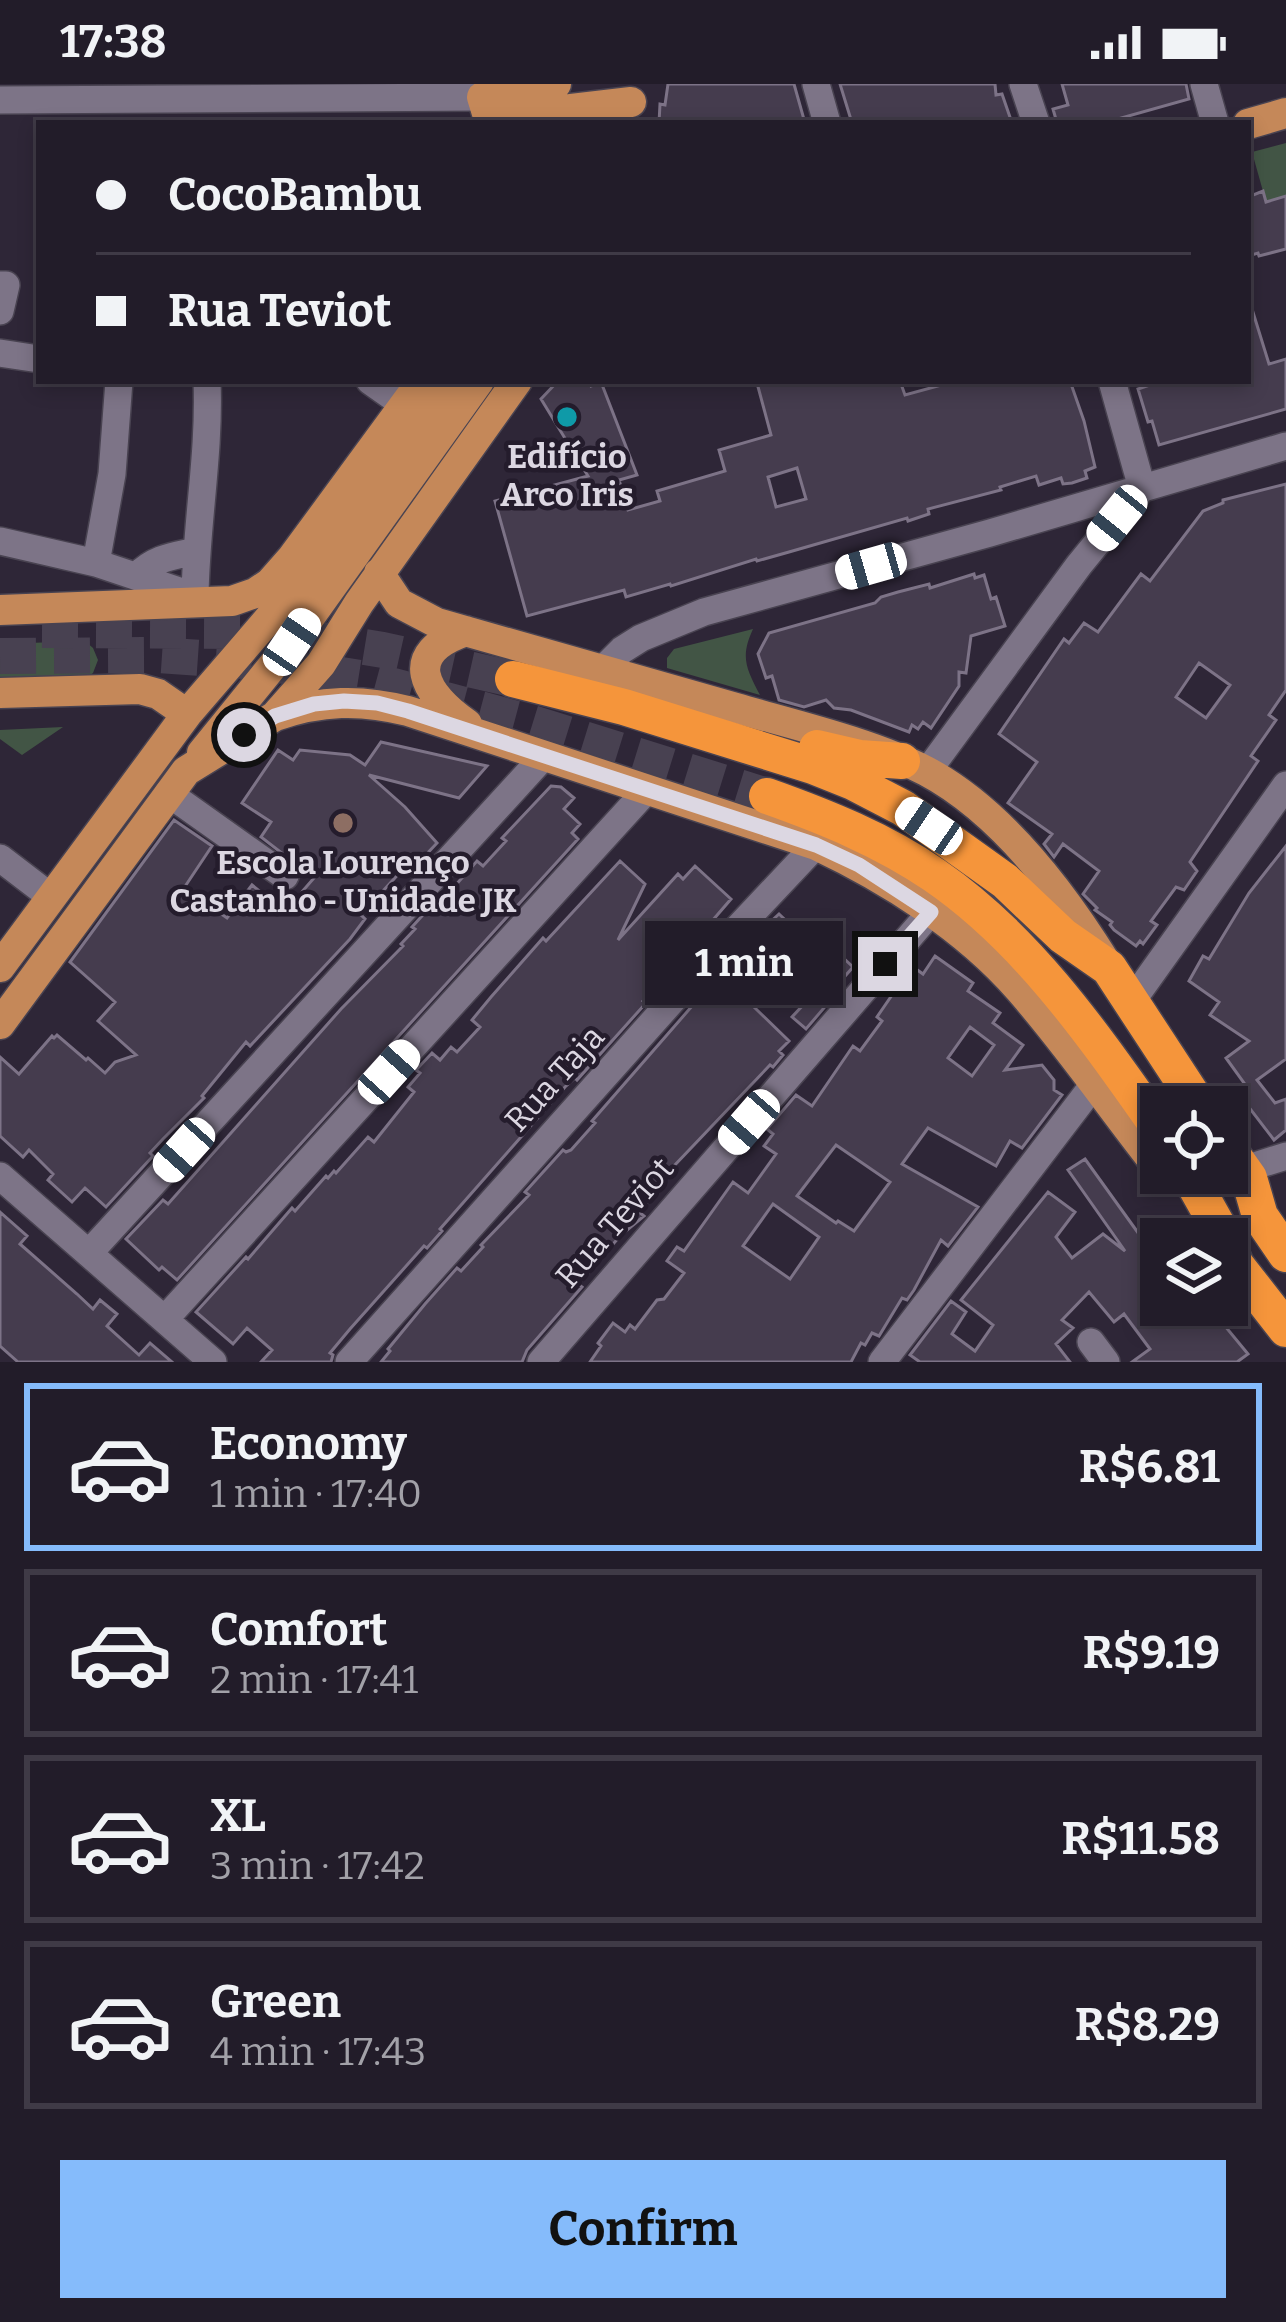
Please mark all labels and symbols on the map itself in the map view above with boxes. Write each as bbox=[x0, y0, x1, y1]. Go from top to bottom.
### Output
marker: Edifício Arco Iris bbox=[554, 404, 580, 430]
place label: Edifício Arco Iris bbox=[500, 437, 634, 515]
car bbox=[1080, 479, 1154, 557]
car bbox=[831, 539, 911, 593]
car bbox=[257, 602, 327, 682]
route start bbox=[217, 708, 271, 762]
car bbox=[889, 791, 969, 861]
marker: Escola Lourenço Castanho - Unidade JK bbox=[330, 810, 356, 836]
place label: Escola Lourenço Castanho - Unidade JK bbox=[169, 843, 517, 921]
callout: 1 min bbox=[645, 922, 843, 1006]
route end bbox=[858, 937, 912, 991]
street label: Rua Taja bbox=[497, 1017, 613, 1140]
car bbox=[352, 1033, 426, 1111]
car bbox=[712, 1083, 786, 1161]
car bbox=[147, 1111, 221, 1189]
street label: Rua Teviot bbox=[547, 1149, 682, 1296]

